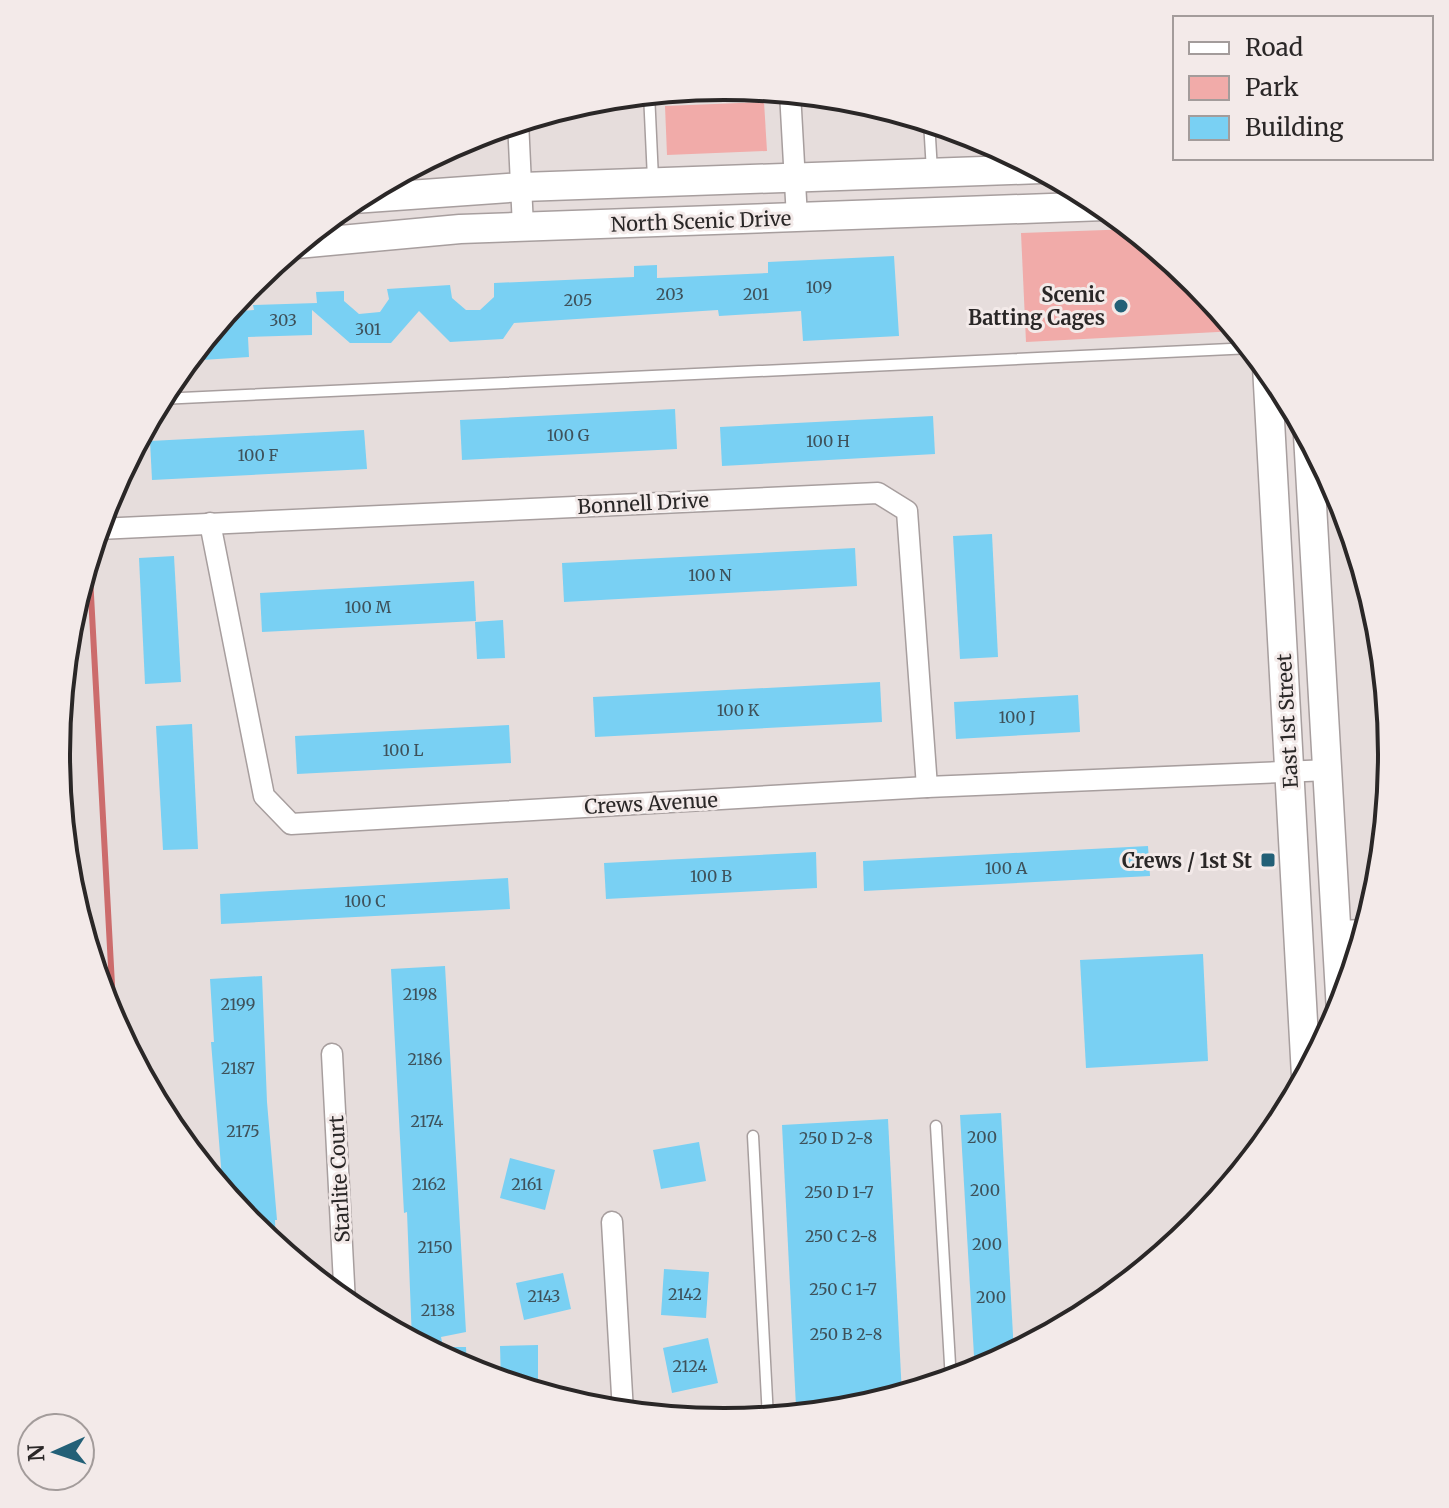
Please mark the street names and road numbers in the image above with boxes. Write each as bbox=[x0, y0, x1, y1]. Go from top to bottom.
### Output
street label: North Scenic Drive bbox=[610, 205, 792, 237]
street label: Bonnell Drive bbox=[577, 487, 709, 519]
street label: East 1st Street bbox=[1271, 653, 1303, 789]
street label: Crews Avenue bbox=[584, 787, 718, 819]
street label: Starlite Court bbox=[323, 1114, 355, 1243]

